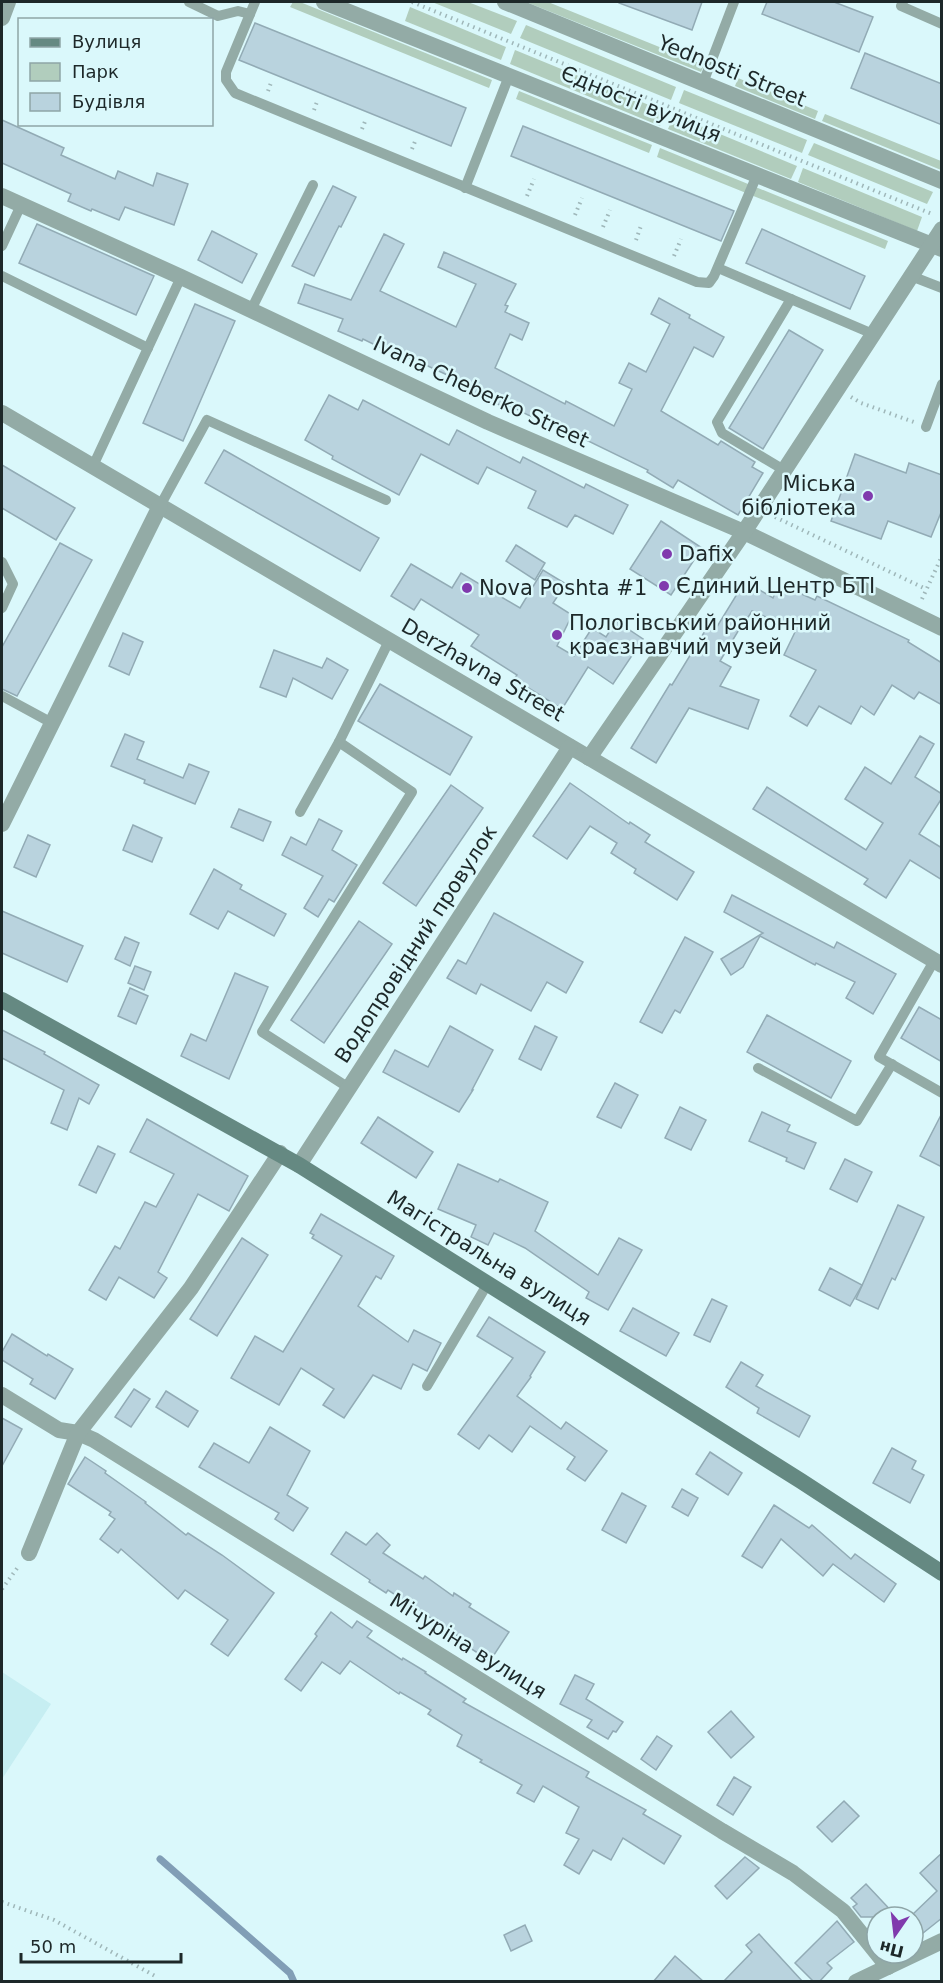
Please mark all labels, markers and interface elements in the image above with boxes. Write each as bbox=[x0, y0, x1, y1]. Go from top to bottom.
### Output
legend bbox=[18, 18, 213, 126]
street label: Yednosti Street bbox=[653, 30, 810, 112]
text: Вулиця bbox=[72, 31, 141, 52]
text: Парк bbox=[72, 61, 119, 82]
street label: Єдності вулиця bbox=[557, 61, 725, 147]
text: Будівля bbox=[72, 91, 145, 112]
street label: Ivana Cheberko Street bbox=[369, 331, 593, 453]
place label: Міська бібліотека bbox=[741, 472, 856, 520]
marker: Міська бібліотека bbox=[861, 489, 875, 503]
place label: Dafix bbox=[679, 542, 734, 566]
marker: Dafix bbox=[660, 547, 674, 561]
place label: Єдиний Центр БТІ bbox=[676, 574, 875, 598]
place label: Nova Poshta #1 bbox=[479, 576, 647, 600]
marker: Єдиний Центр БТІ bbox=[657, 579, 671, 593]
marker: Nova Poshta #1 bbox=[460, 581, 474, 595]
place label: Пологівський районний краєзнавчий музей bbox=[569, 611, 831, 659]
street label: Derzhavna Street bbox=[397, 614, 569, 726]
marker: Пологівський районний краєзнавчий музей bbox=[550, 628, 564, 642]
street label: Водопровідний провулок bbox=[330, 821, 502, 1067]
street label: Магістральна вулиця bbox=[383, 1185, 595, 1331]
street label: Мічуріна вулиця bbox=[385, 1588, 551, 1704]
north arrow bbox=[865, 1905, 925, 1965]
scale bar bbox=[21, 1926, 182, 1964]
text: 50 m bbox=[30, 1936, 76, 1957]
text: Пн bbox=[877, 1937, 906, 1961]

